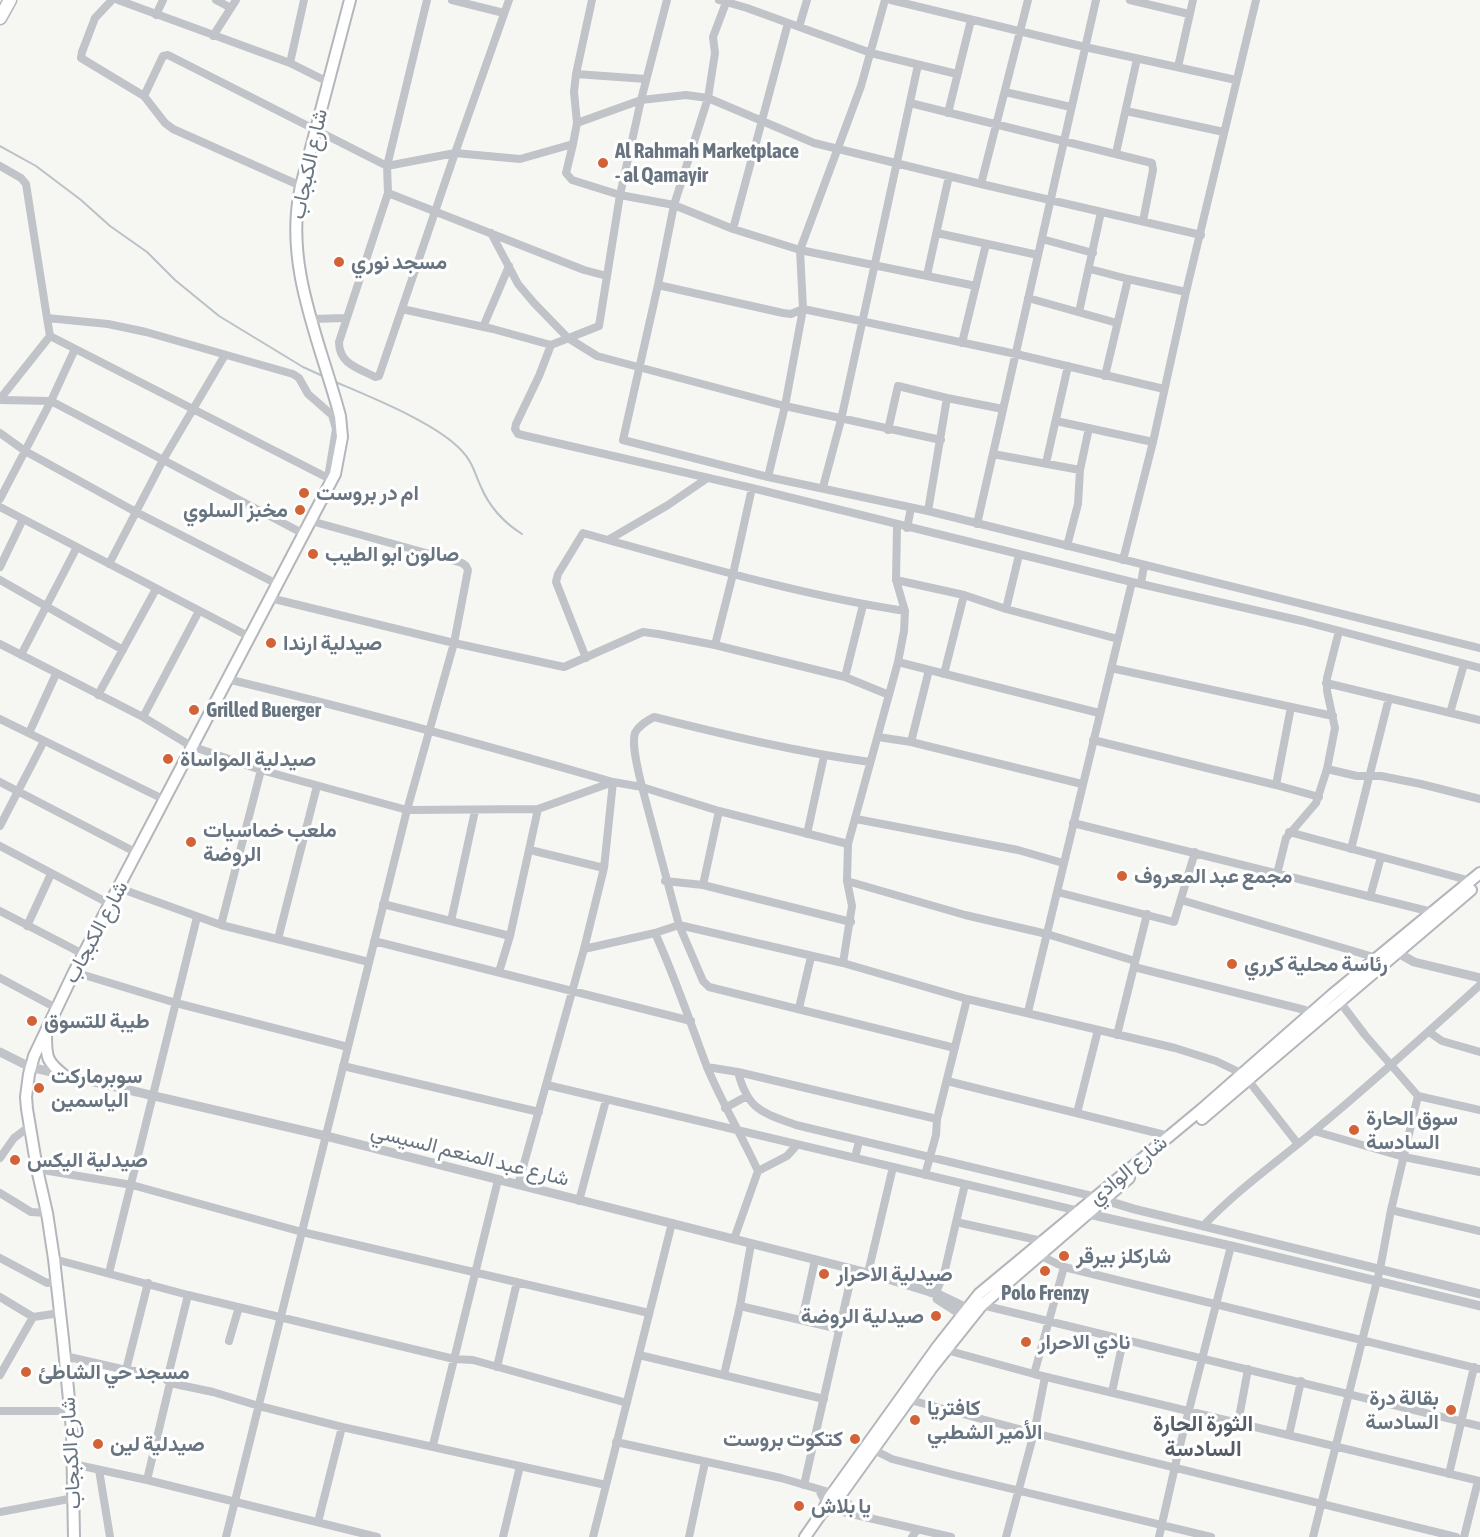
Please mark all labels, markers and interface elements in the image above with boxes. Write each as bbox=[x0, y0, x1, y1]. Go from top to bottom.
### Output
street label: شارع الكبجاب bbox=[285, 106, 333, 222]
place label: Al Rahmah Marketplace - al Qamayir bbox=[615, 138, 799, 188]
marker: Al Rahmah Marketplace - al Qamayir bbox=[596, 156, 610, 170]
place label: مسجد نوري bbox=[351, 249, 447, 275]
marker: مسجد نوري bbox=[332, 255, 346, 269]
place label: ام در بروست bbox=[316, 480, 419, 506]
marker: ام در بروست bbox=[297, 486, 311, 500]
place label: مخبز السلوي bbox=[183, 497, 288, 523]
marker: مخبز السلوي bbox=[293, 503, 307, 517]
place label: صالون ابو الطيب bbox=[325, 541, 459, 567]
marker: صالون ابو الطيب bbox=[306, 547, 320, 561]
place label: صيدلية ارندا bbox=[283, 630, 382, 656]
marker: صيدلية ارندا bbox=[264, 636, 278, 650]
place label: Grilled Buerger bbox=[206, 697, 321, 723]
marker: Grilled Buerger bbox=[187, 703, 201, 717]
place label: صيدلية المواساة bbox=[180, 746, 316, 772]
marker: صيدلية المواساة bbox=[161, 752, 175, 766]
place label: ملعب خماسيات الروضة bbox=[203, 817, 337, 867]
marker: ملعب خماسيات الروضة bbox=[184, 835, 198, 849]
place label: مجمع عبد المعروف bbox=[1134, 863, 1292, 889]
marker: مجمع عبد المعروف bbox=[1115, 869, 1129, 883]
street label: شارع الكبجاب bbox=[59, 877, 133, 987]
place label: رئاسة محلية كرري bbox=[1244, 951, 1388, 977]
marker: رئاسة محلية كرري bbox=[1225, 957, 1239, 971]
place label: طيبة للتسوق bbox=[44, 1008, 150, 1034]
marker: طيبة للتسوق bbox=[25, 1014, 39, 1028]
place label: سوبرماركت الياسمين bbox=[51, 1063, 142, 1113]
marker: سوبرماركت الياسمين bbox=[32, 1081, 46, 1095]
place label: سوق الحارة السادسة bbox=[1366, 1105, 1458, 1155]
street label: شارع عبد المنعم السيسي bbox=[368, 1118, 572, 1192]
marker: سوق الحارة السادسة bbox=[1347, 1123, 1361, 1137]
street label: شارع الوادي bbox=[1083, 1130, 1173, 1210]
place label: صيدلية اليكس bbox=[27, 1147, 148, 1173]
marker: صيدلية اليكس bbox=[8, 1153, 22, 1167]
place label: شاركلز بيرقر bbox=[1076, 1243, 1171, 1269]
marker: شاركلز بيرقر bbox=[1057, 1249, 1071, 1263]
place label: صيدلية الاحرار bbox=[836, 1261, 953, 1287]
marker: Polo Frenzy bbox=[1038, 1264, 1052, 1278]
marker: صيدلية الاحرار bbox=[817, 1267, 831, 1281]
place label: Polo Frenzy bbox=[1001, 1280, 1089, 1306]
place label: صيدلية الروضة bbox=[801, 1303, 924, 1329]
marker: صيدلية الروضة bbox=[929, 1309, 943, 1323]
place label: نادي الاحرار bbox=[1038, 1329, 1131, 1355]
marker: نادي الاحرار bbox=[1019, 1335, 1033, 1349]
place label: مسجد حي الشاطئ bbox=[38, 1359, 190, 1385]
marker: مسجد حي الشاطئ bbox=[19, 1365, 33, 1379]
place label: بقالة درة السادسة bbox=[1365, 1385, 1439, 1435]
place label: كافتريا الأمير الشطبي bbox=[927, 1395, 1043, 1445]
street label: شارع الكبجاب bbox=[55, 1396, 87, 1510]
marker: بقالة درة السادسة bbox=[1444, 1403, 1458, 1417]
district label: الثورة الحارة السادسة bbox=[1153, 1411, 1253, 1462]
marker: كافتريا الأمير الشطبي bbox=[908, 1413, 922, 1427]
place label: كتكوت بروست bbox=[723, 1426, 843, 1452]
place label: صيدلية لين bbox=[110, 1431, 205, 1457]
marker: كتكوت بروست bbox=[848, 1432, 862, 1446]
marker: صيدلية لين bbox=[91, 1437, 105, 1451]
place label: يا بلاش bbox=[811, 1493, 871, 1519]
marker: يا بلاش bbox=[792, 1499, 806, 1513]

